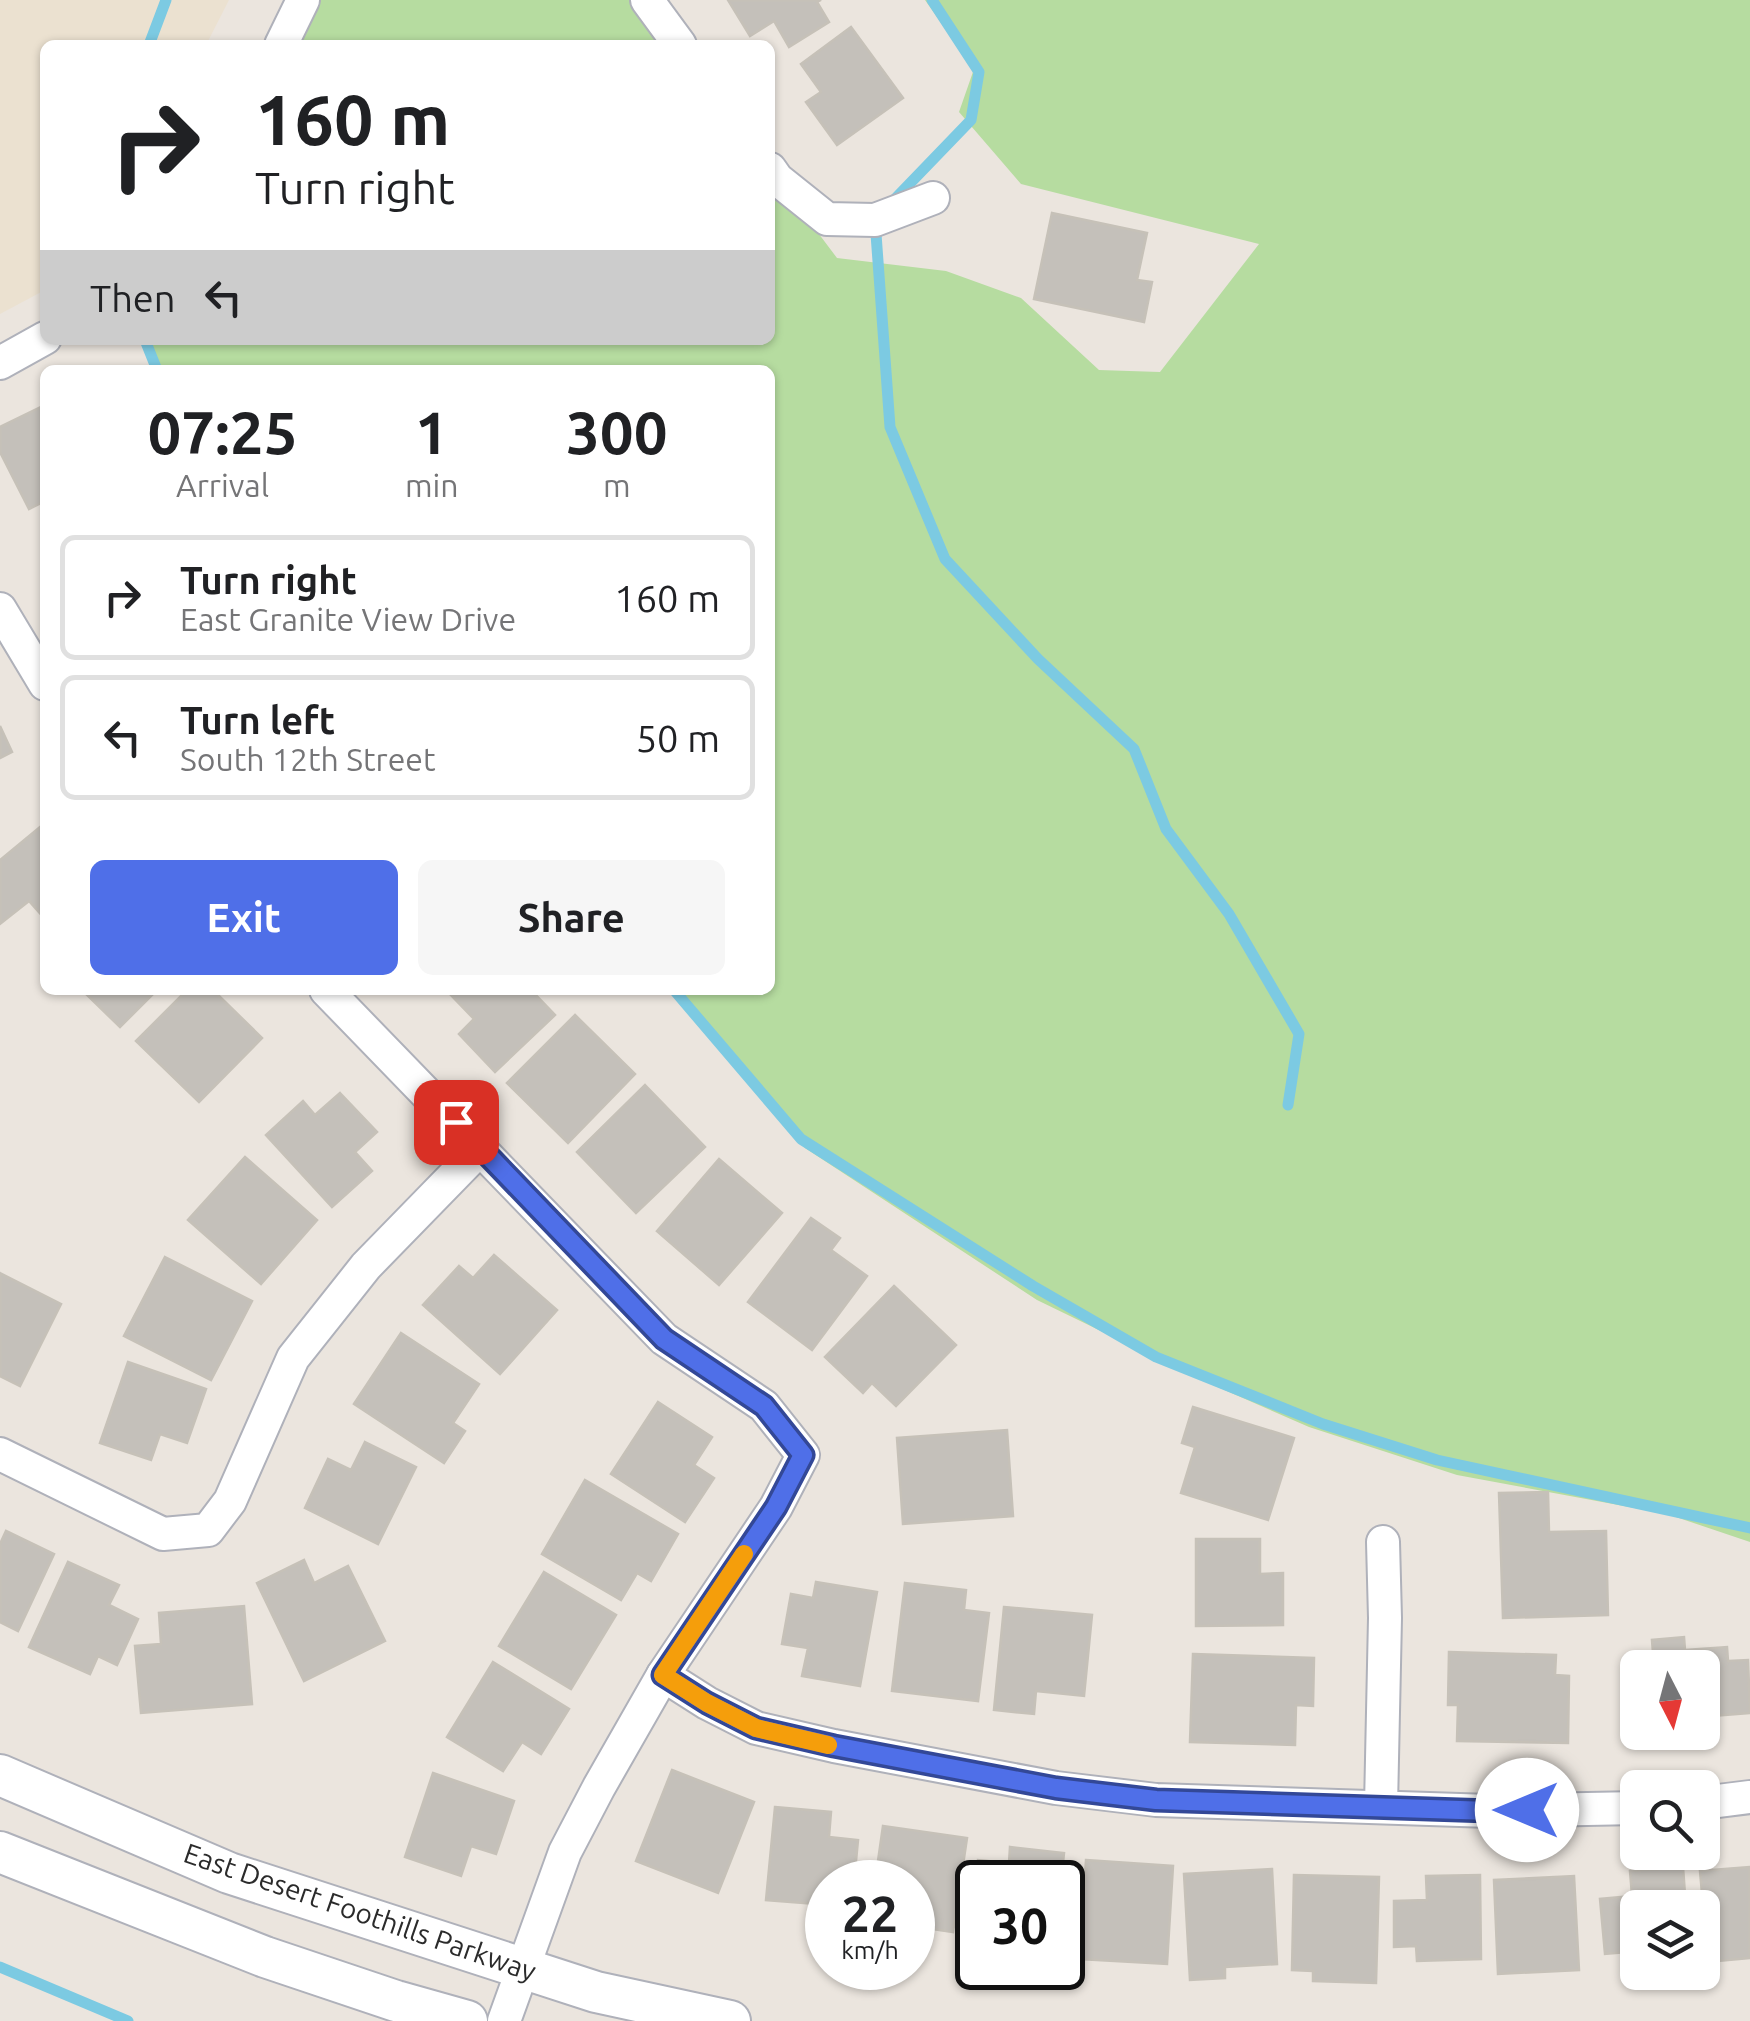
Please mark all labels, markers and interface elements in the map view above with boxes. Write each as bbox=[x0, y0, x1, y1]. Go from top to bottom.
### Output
icon: right bbox=[90, 80, 220, 210]
text: 160 m bbox=[255, 80, 450, 158]
text: Turn right bbox=[255, 162, 455, 213]
icon: left bbox=[196, 270, 251, 325]
text: Then bbox=[90, 277, 176, 319]
text: 07:25 bbox=[147, 398, 298, 465]
text: 1 bbox=[415, 398, 449, 465]
text: 300 bbox=[566, 398, 668, 465]
text: Arrival bbox=[176, 467, 269, 503]
text: min bbox=[405, 467, 459, 503]
text: m bbox=[603, 467, 631, 503]
text: Turn right bbox=[180, 559, 357, 601]
icon: right bbox=[95, 570, 150, 625]
text: 160 m bbox=[614, 577, 720, 619]
text: East Granite View Drive bbox=[180, 601, 516, 637]
text: Turn left bbox=[180, 699, 335, 741]
icon: left bbox=[95, 710, 150, 765]
text: 50 m bbox=[636, 717, 720, 759]
text: South 12th Street bbox=[180, 741, 436, 777]
button: Exit bbox=[90, 860, 398, 975]
button: Share bbox=[418, 860, 725, 975]
pin bbox=[414, 1080, 499, 1165]
icon: arrive bbox=[429, 1095, 484, 1150]
north arrow bbox=[1620, 1650, 1720, 1750]
map controls bbox=[1620, 1650, 1720, 1990]
position arrow bbox=[1475, 1758, 1579, 1862]
button: search bbox=[1620, 1770, 1720, 1870]
street label: East Desert Foothills Parkway bbox=[180, 1837, 540, 1986]
speed limit sign: 30 bbox=[955, 1860, 1085, 1990]
text: 22 bbox=[842, 1885, 898, 1941]
button: layers bbox=[1620, 1890, 1720, 1990]
text: km/h bbox=[841, 1936, 899, 1964]

